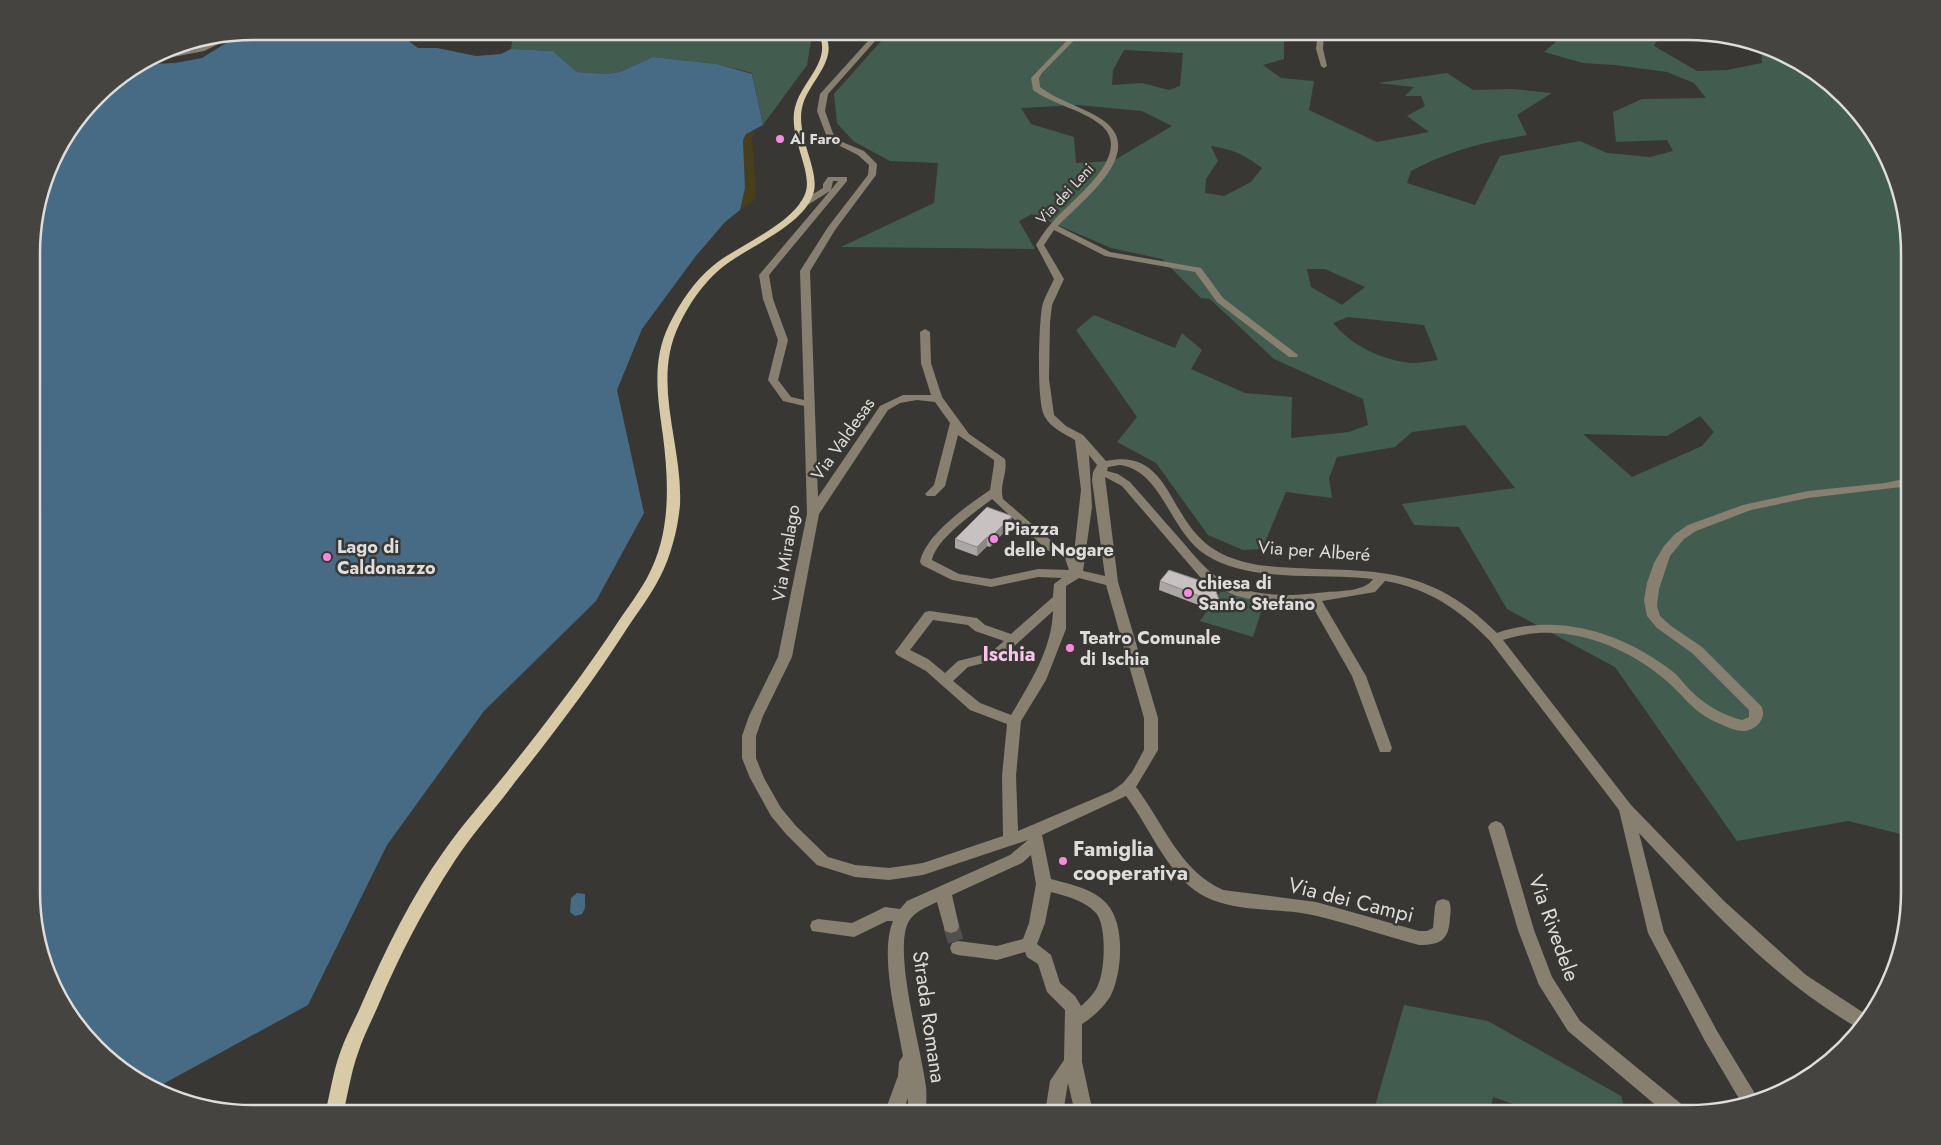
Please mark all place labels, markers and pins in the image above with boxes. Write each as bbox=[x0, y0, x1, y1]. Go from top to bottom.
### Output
place label: Al Faro bbox=[789, 128, 840, 150]
marker: Al Faro bbox=[774, 133, 786, 145]
place label: Piazza delle Nogare bbox=[1004, 516, 1114, 563]
marker: Piazza delle Nogare bbox=[988, 533, 1000, 545]
place label: Lago di Caldonazzo bbox=[337, 534, 436, 581]
marker: Lago di Caldonazzo bbox=[321, 551, 333, 563]
place label: chiesa di Santo Stefano bbox=[1198, 570, 1316, 617]
marker: chiesa di Santo Stefano bbox=[1182, 587, 1194, 599]
place label: Teatro Comunale di Ischia bbox=[1080, 625, 1221, 672]
marker: Teatro Comunale di Ischia bbox=[1064, 642, 1076, 654]
place label: Famiglia cooperativa bbox=[1073, 834, 1188, 888]
marker: Famiglia cooperativa bbox=[1057, 855, 1069, 867]

